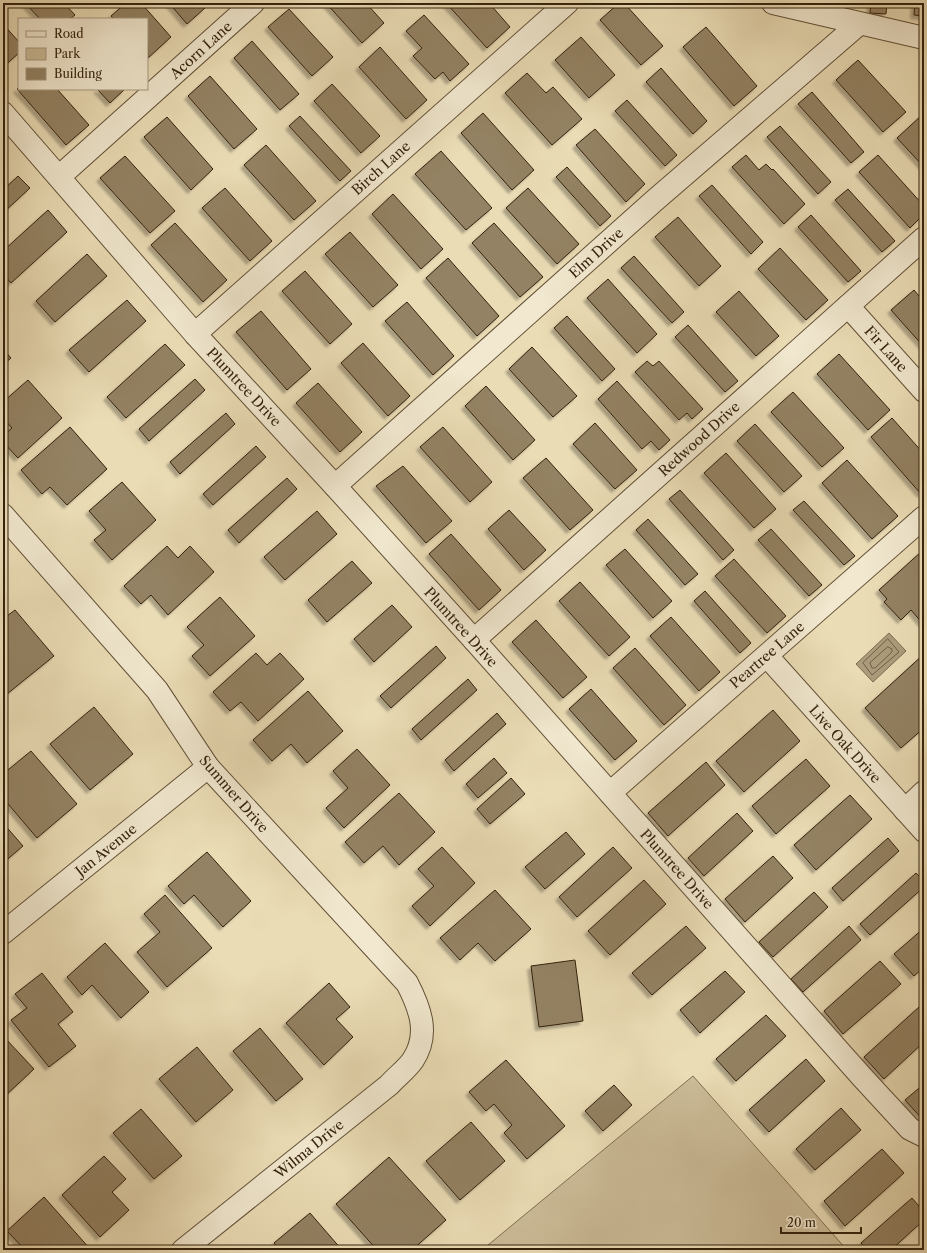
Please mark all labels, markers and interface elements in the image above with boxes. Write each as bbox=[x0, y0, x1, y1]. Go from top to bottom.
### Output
street label: Acorn Lane bbox=[165, 17, 236, 83]
legend bbox=[18, 18, 148, 90]
text: Road bbox=[54, 26, 84, 41]
text: Park bbox=[54, 46, 81, 61]
text: Building bbox=[54, 66, 102, 81]
street label: Birch Lane bbox=[348, 137, 414, 199]
street label: Elm Drive bbox=[565, 224, 627, 282]
street label: Fir Lane bbox=[861, 322, 911, 376]
street label: Plumtree Drive bbox=[203, 344, 285, 430]
street label: Redwood Drive bbox=[655, 398, 744, 480]
street label: Plumtree Drive bbox=[420, 583, 502, 671]
street label: Peartree Lane bbox=[726, 618, 808, 692]
street label: Live Oak Drive bbox=[805, 701, 885, 787]
street label: Summer Drive bbox=[196, 752, 273, 836]
street label: Jan Avenue bbox=[70, 820, 140, 881]
street label: Plumtree Drive bbox=[636, 825, 718, 913]
street label: Wilma Drive bbox=[270, 1115, 347, 1183]
scale bar bbox=[781, 1209, 861, 1235]
text: 20 m bbox=[787, 1215, 816, 1230]

